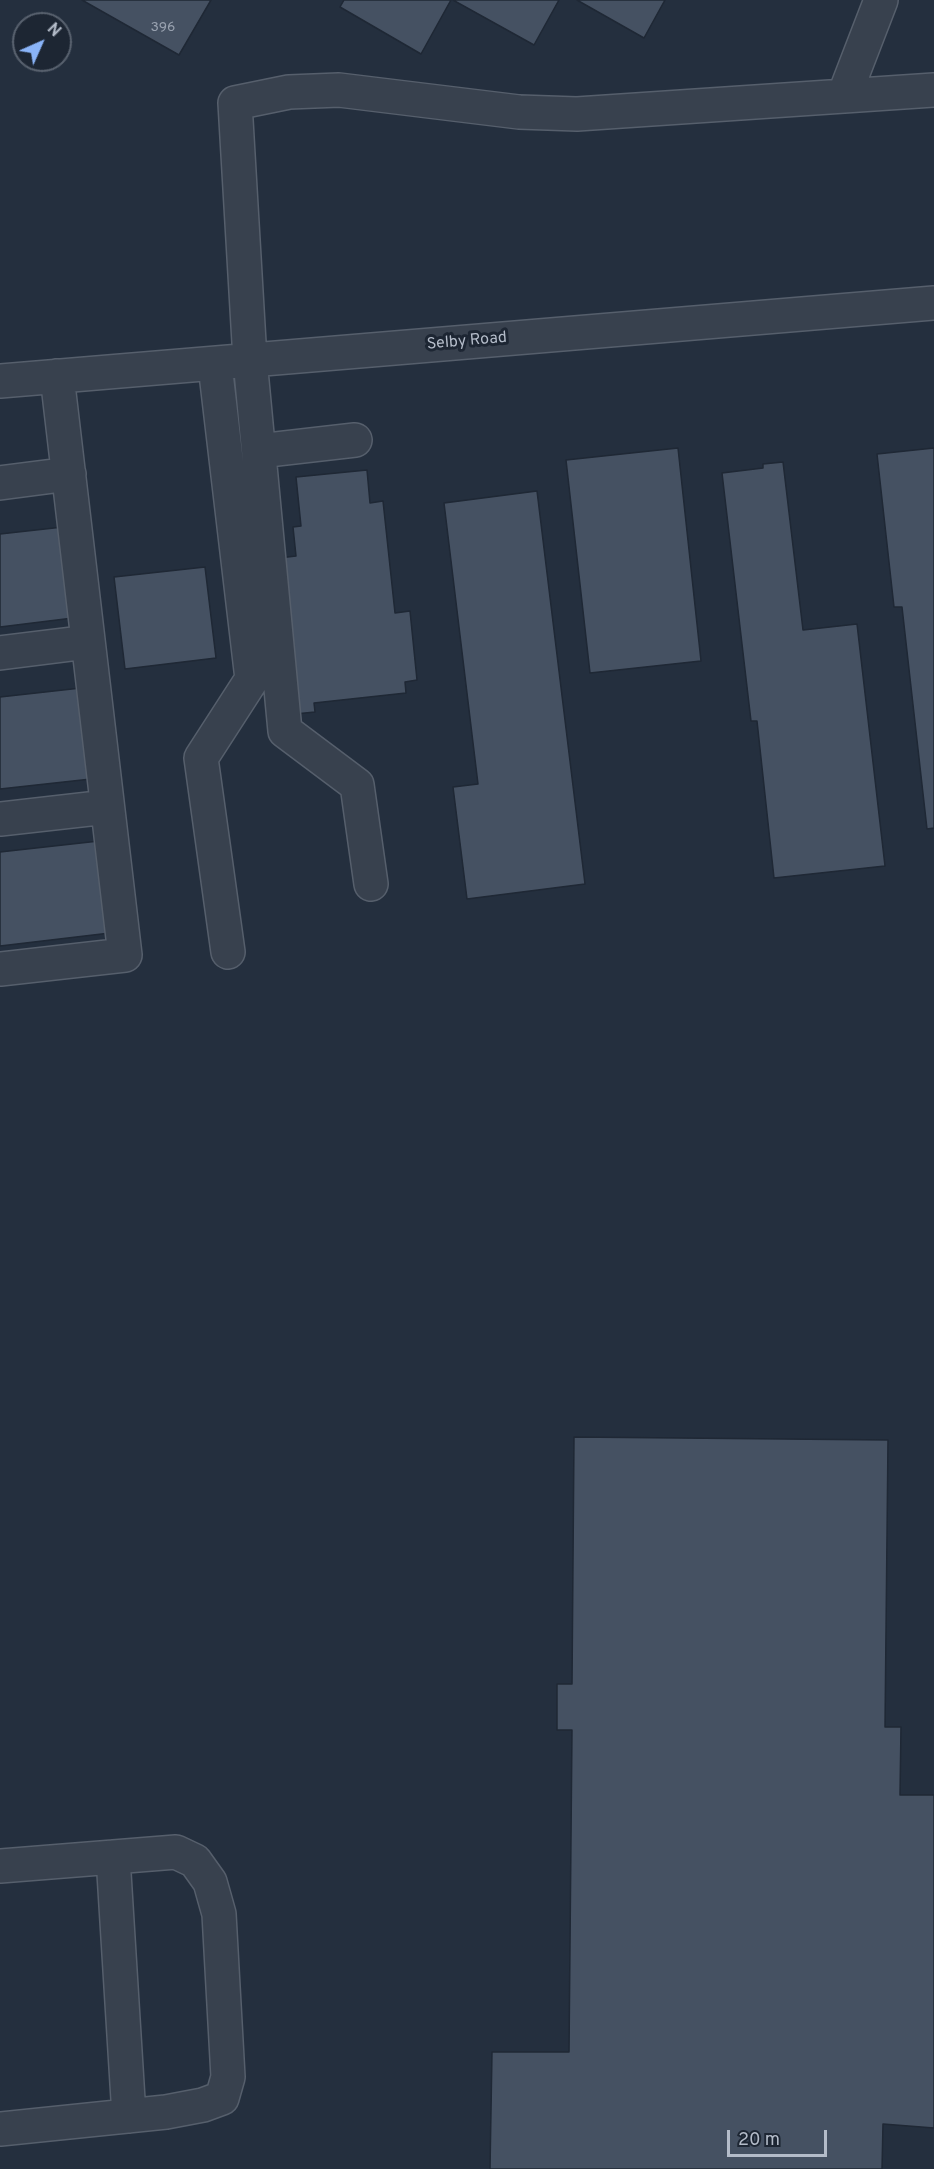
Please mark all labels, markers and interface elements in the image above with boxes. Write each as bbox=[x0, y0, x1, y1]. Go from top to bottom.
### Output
north arrow bbox=[12, 12, 72, 72]
text: N bbox=[42, 20, 64, 42]
house number: 396 bbox=[151, 20, 175, 36]
street label: Selby Road bbox=[426, 329, 508, 355]
scale bar bbox=[730, 2118, 830, 2156]
text: 20 m bbox=[738, 2129, 780, 2152]

